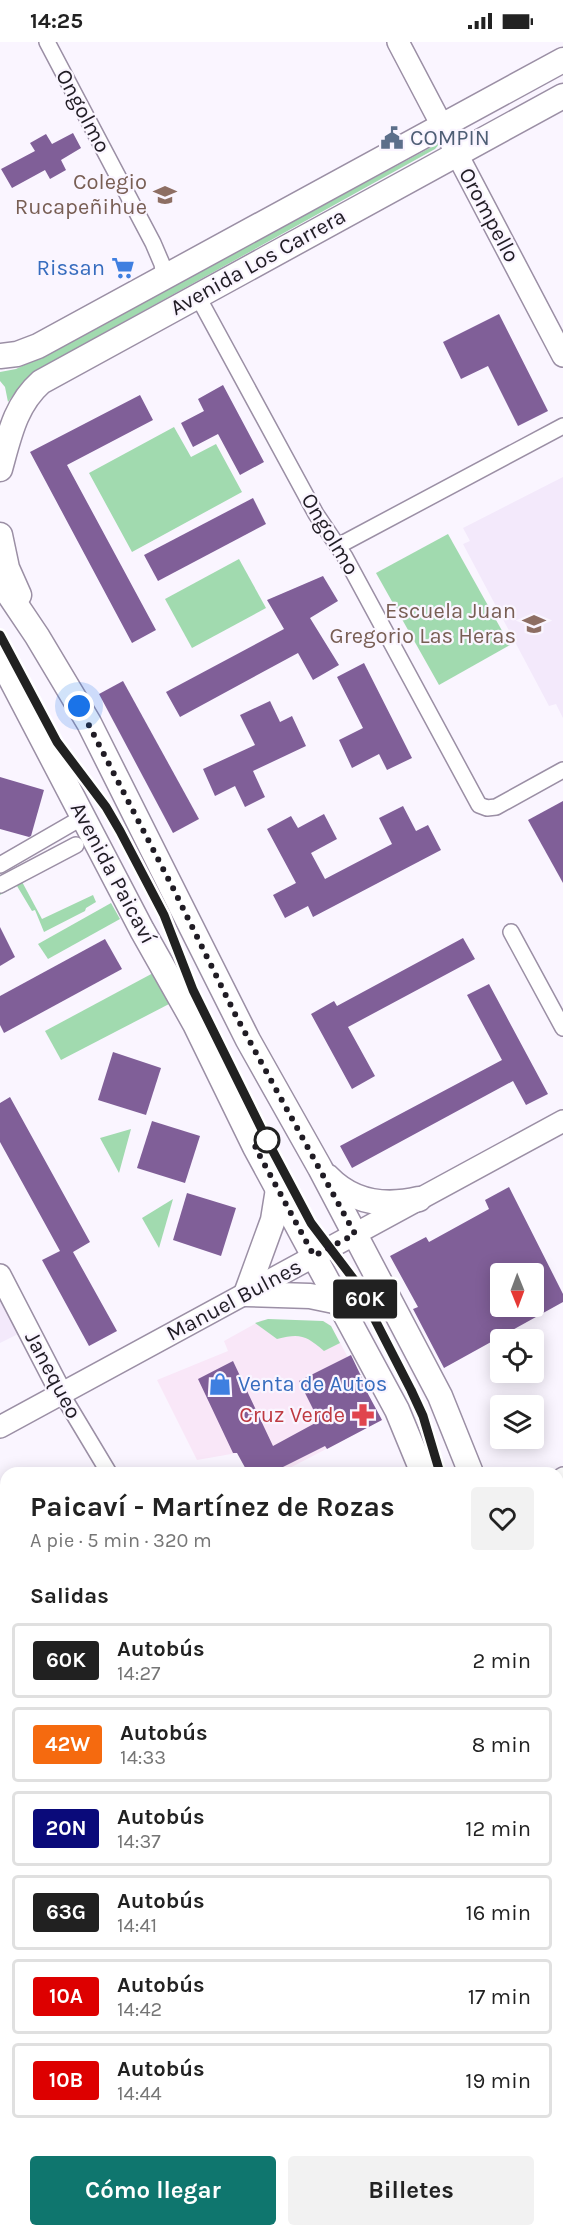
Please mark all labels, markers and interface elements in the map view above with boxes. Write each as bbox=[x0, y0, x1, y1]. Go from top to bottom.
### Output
text: 14:25 bbox=[30, 8, 83, 34]
street label: Ongolmo bbox=[50, 65, 116, 157]
public building icon: COMPIN bbox=[379, 125, 405, 151]
place label: COMPIN bbox=[410, 125, 490, 151]
street label: Orompello bbox=[453, 163, 525, 267]
place label: Colegio Rucapeñihue bbox=[15, 169, 147, 220]
school or university icon: Colegio Rucapeñihue bbox=[152, 182, 178, 208]
street label: Avenida Los Carrera bbox=[166, 203, 350, 321]
place label: Rissan bbox=[36, 255, 105, 281]
supermarket icon: Rissan bbox=[110, 255, 136, 281]
street label: Ongolmo bbox=[296, 488, 364, 580]
place label: Escuela Juan Gregorio Las Heras bbox=[330, 598, 516, 649]
school or university icon: Escuela Juan Gregorio Las Heras bbox=[521, 611, 547, 637]
your location bbox=[64, 691, 94, 721]
street label: Avenida Paicaví bbox=[65, 798, 161, 949]
unlabelled marker bbox=[254, 1127, 280, 1153]
street label: Manuel Bulnes bbox=[162, 1253, 306, 1347]
north arrow bbox=[490, 1263, 544, 1317]
map controls bbox=[490, 1263, 544, 1449]
line badge: 60K bbox=[330, 1280, 400, 1318]
text: 60K bbox=[345, 1287, 385, 1311]
street label: Janequeo bbox=[19, 1327, 87, 1423]
button: locate bbox=[490, 1329, 544, 1383]
shop icon: Venta de Autos bbox=[207, 1371, 233, 1397]
place label: Venta de Autos bbox=[238, 1371, 387, 1397]
button: layers bbox=[490, 1395, 544, 1449]
place label: Cruz Verde bbox=[239, 1402, 345, 1428]
pharmacy icon: Cruz Verde bbox=[350, 1402, 376, 1428]
button: heart bbox=[471, 1487, 534, 1550]
text: Paicaví - Martínez de Rozas bbox=[30, 1490, 395, 1523]
text: A pie · 5 min · 320 m bbox=[30, 1529, 212, 1552]
text: Salidas bbox=[30, 1583, 109, 1609]
text: Autobús bbox=[117, 1636, 205, 1662]
text: 60K bbox=[46, 1648, 86, 1672]
text: 2 min bbox=[473, 1648, 531, 1674]
text: 14:27 bbox=[117, 1662, 160, 1685]
text: Autobús bbox=[120, 1720, 208, 1746]
text: 42W bbox=[45, 1732, 90, 1756]
text: 8 min bbox=[472, 1732, 531, 1758]
text: 14:33 bbox=[120, 1746, 166, 1769]
text: Autobús bbox=[117, 1804, 205, 1830]
text: 20N bbox=[45, 1816, 87, 1840]
text: 12 min bbox=[465, 1816, 531, 1842]
text: 14:37 bbox=[117, 1830, 161, 1853]
text: Autobús bbox=[117, 1888, 205, 1914]
text: 63G bbox=[46, 1900, 86, 1924]
text: 16 min bbox=[465, 1900, 531, 1926]
text: 14:41 bbox=[117, 1914, 157, 1937]
text: Autobús bbox=[117, 1972, 205, 1998]
text: 10A bbox=[49, 1984, 83, 2008]
text: 17 min bbox=[468, 1984, 531, 2010]
text: 14:42 bbox=[117, 1998, 162, 2021]
text: Autobús bbox=[117, 2056, 205, 2082]
text: 10B bbox=[49, 2068, 83, 2092]
text: 19 min bbox=[465, 2068, 531, 2094]
text: 14:44 bbox=[117, 2082, 162, 2105]
button: Cómo llegar bbox=[30, 2156, 276, 2225]
button: Billetes bbox=[288, 2156, 534, 2225]

